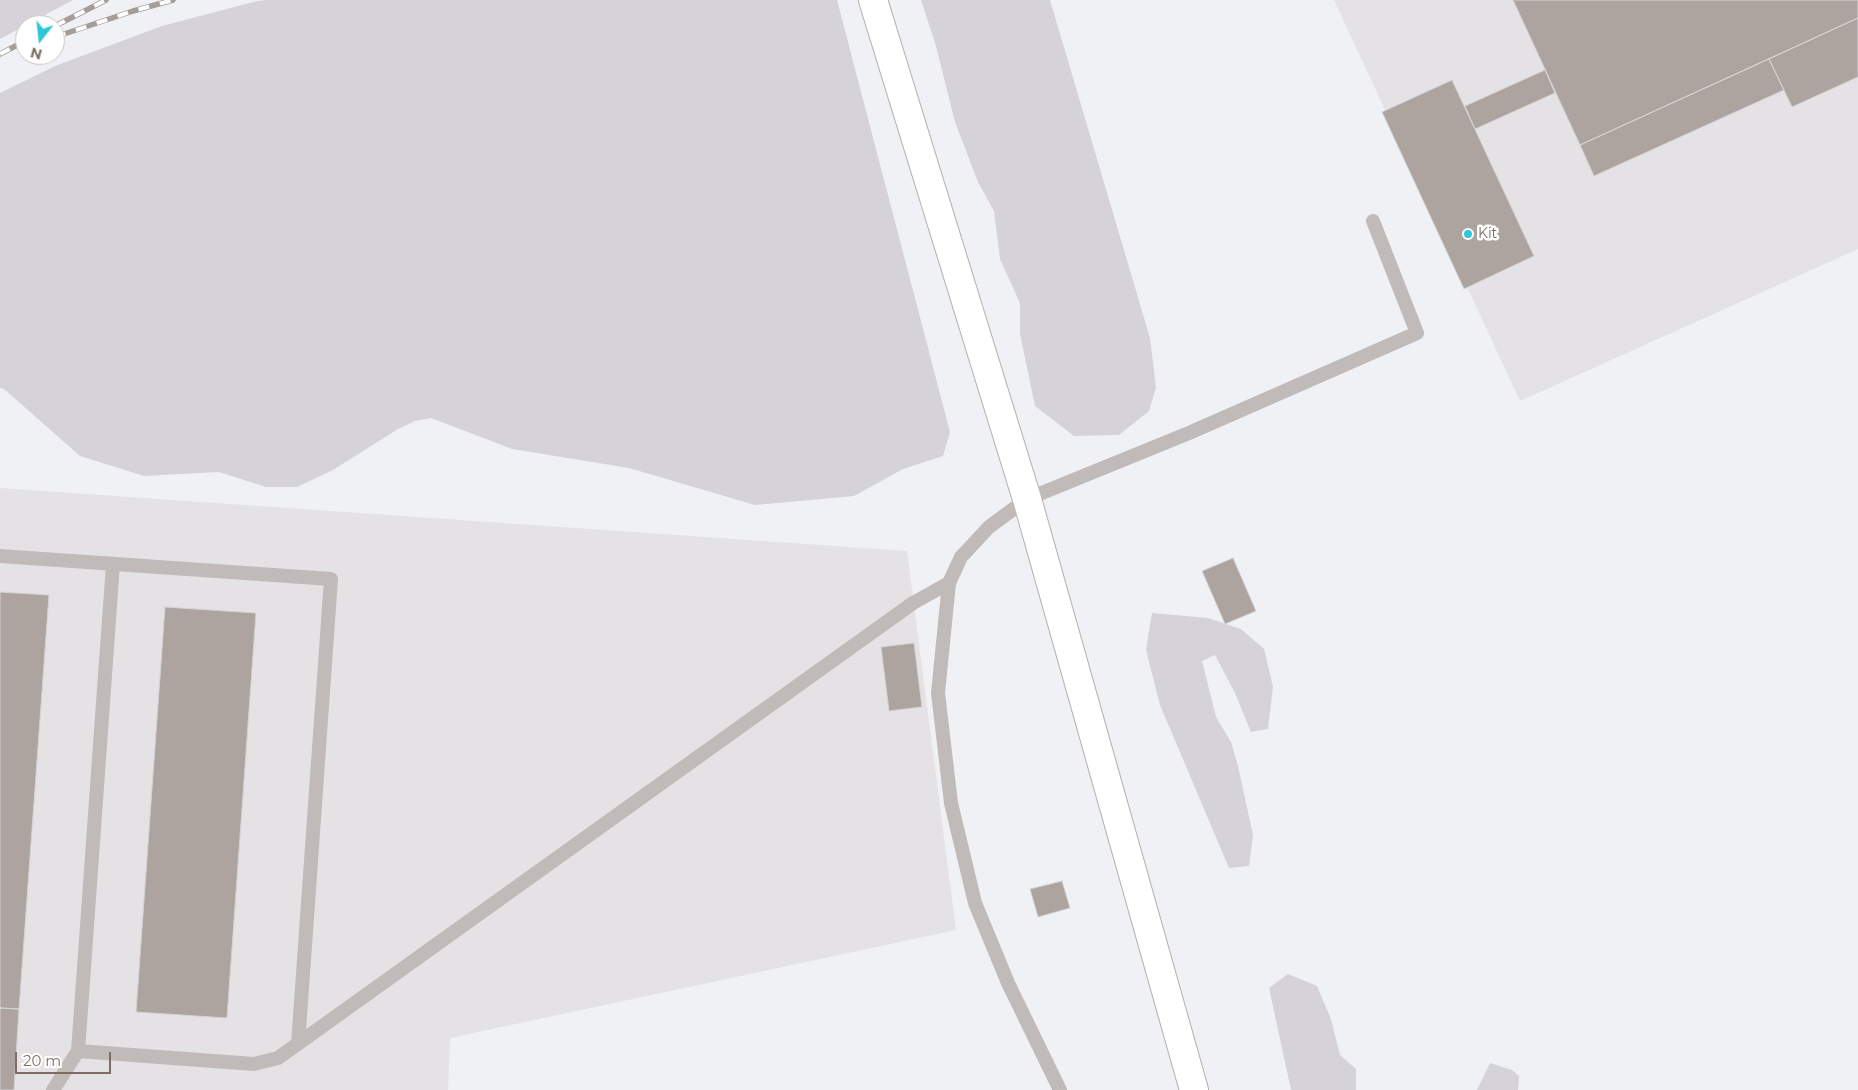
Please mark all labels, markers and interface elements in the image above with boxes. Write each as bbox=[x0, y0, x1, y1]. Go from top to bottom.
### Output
north arrow bbox=[15, 15, 65, 65]
text: N bbox=[28, 43, 44, 64]
place label: Kit bbox=[1478, 226, 1497, 242]
marker: Kit bbox=[1462, 228, 1474, 240]
scale bar bbox=[18, 1042, 114, 1074]
text: 20 m bbox=[23, 1051, 61, 1070]

